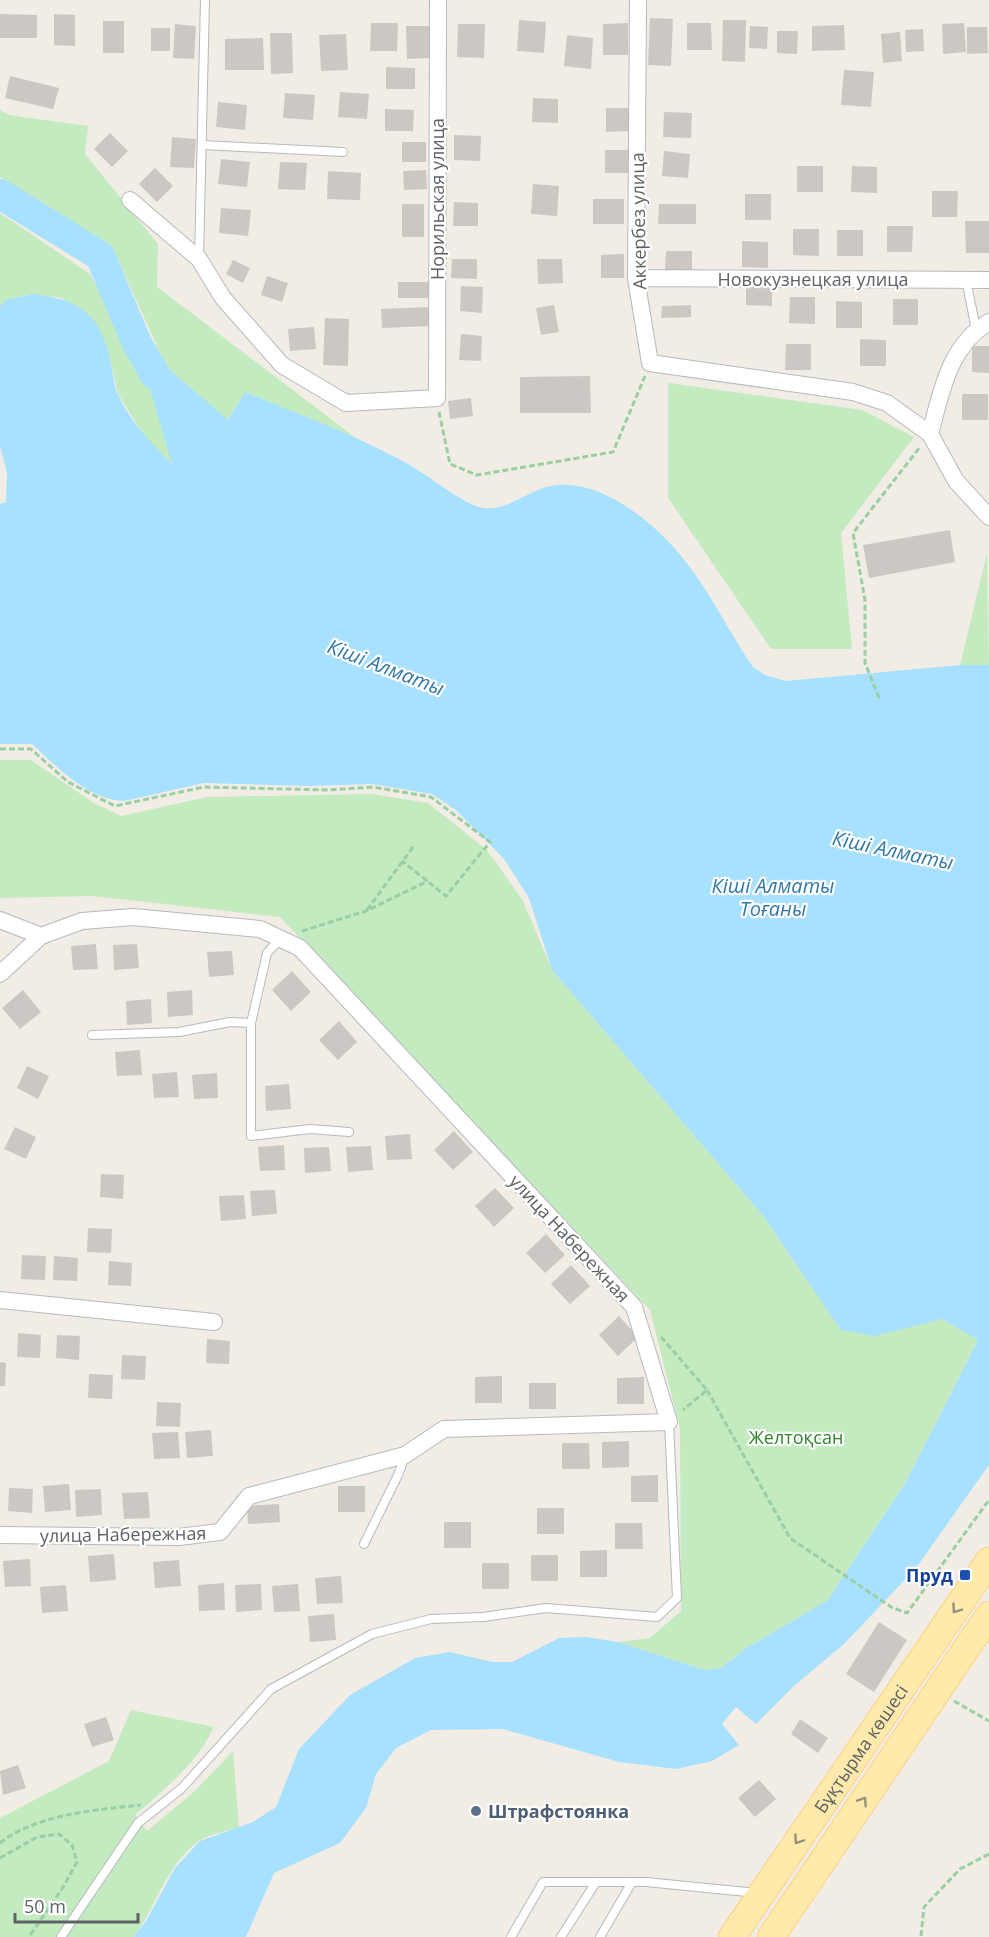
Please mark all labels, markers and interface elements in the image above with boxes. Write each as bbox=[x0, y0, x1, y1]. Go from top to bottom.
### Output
street label: Норильская улица bbox=[425, 118, 449, 280]
street label: Аккербез улица bbox=[625, 152, 651, 290]
street label: Новокузнецкая улица bbox=[717, 267, 909, 291]
water label: Кіші Алматы bbox=[324, 632, 448, 702]
water label: Кіші Алматы bbox=[830, 824, 956, 876]
water label: Кіші Алматы Тоғаны bbox=[712, 872, 834, 922]
street label: улица Набережная bbox=[504, 1169, 636, 1307]
park label: Желтоқсан bbox=[749, 1425, 843, 1449]
street label: улица Набережная bbox=[40, 1521, 206, 1547]
place label: Пруд bbox=[906, 1563, 953, 1587]
marker: Пруд bbox=[958, 1568, 972, 1582]
one-way arrow bbox=[952, 1603, 963, 1614]
street label: Бұқтырма көшесі bbox=[808, 1680, 913, 1818]
one-way arrow bbox=[856, 1797, 867, 1808]
place label: Штрафстоянка bbox=[488, 1799, 629, 1823]
marker: Штрафстоянка bbox=[469, 1804, 483, 1818]
one-way arrow bbox=[794, 1833, 805, 1844]
scale bar bbox=[15, 1886, 138, 1924]
text: 50 m bbox=[24, 1894, 66, 1918]

